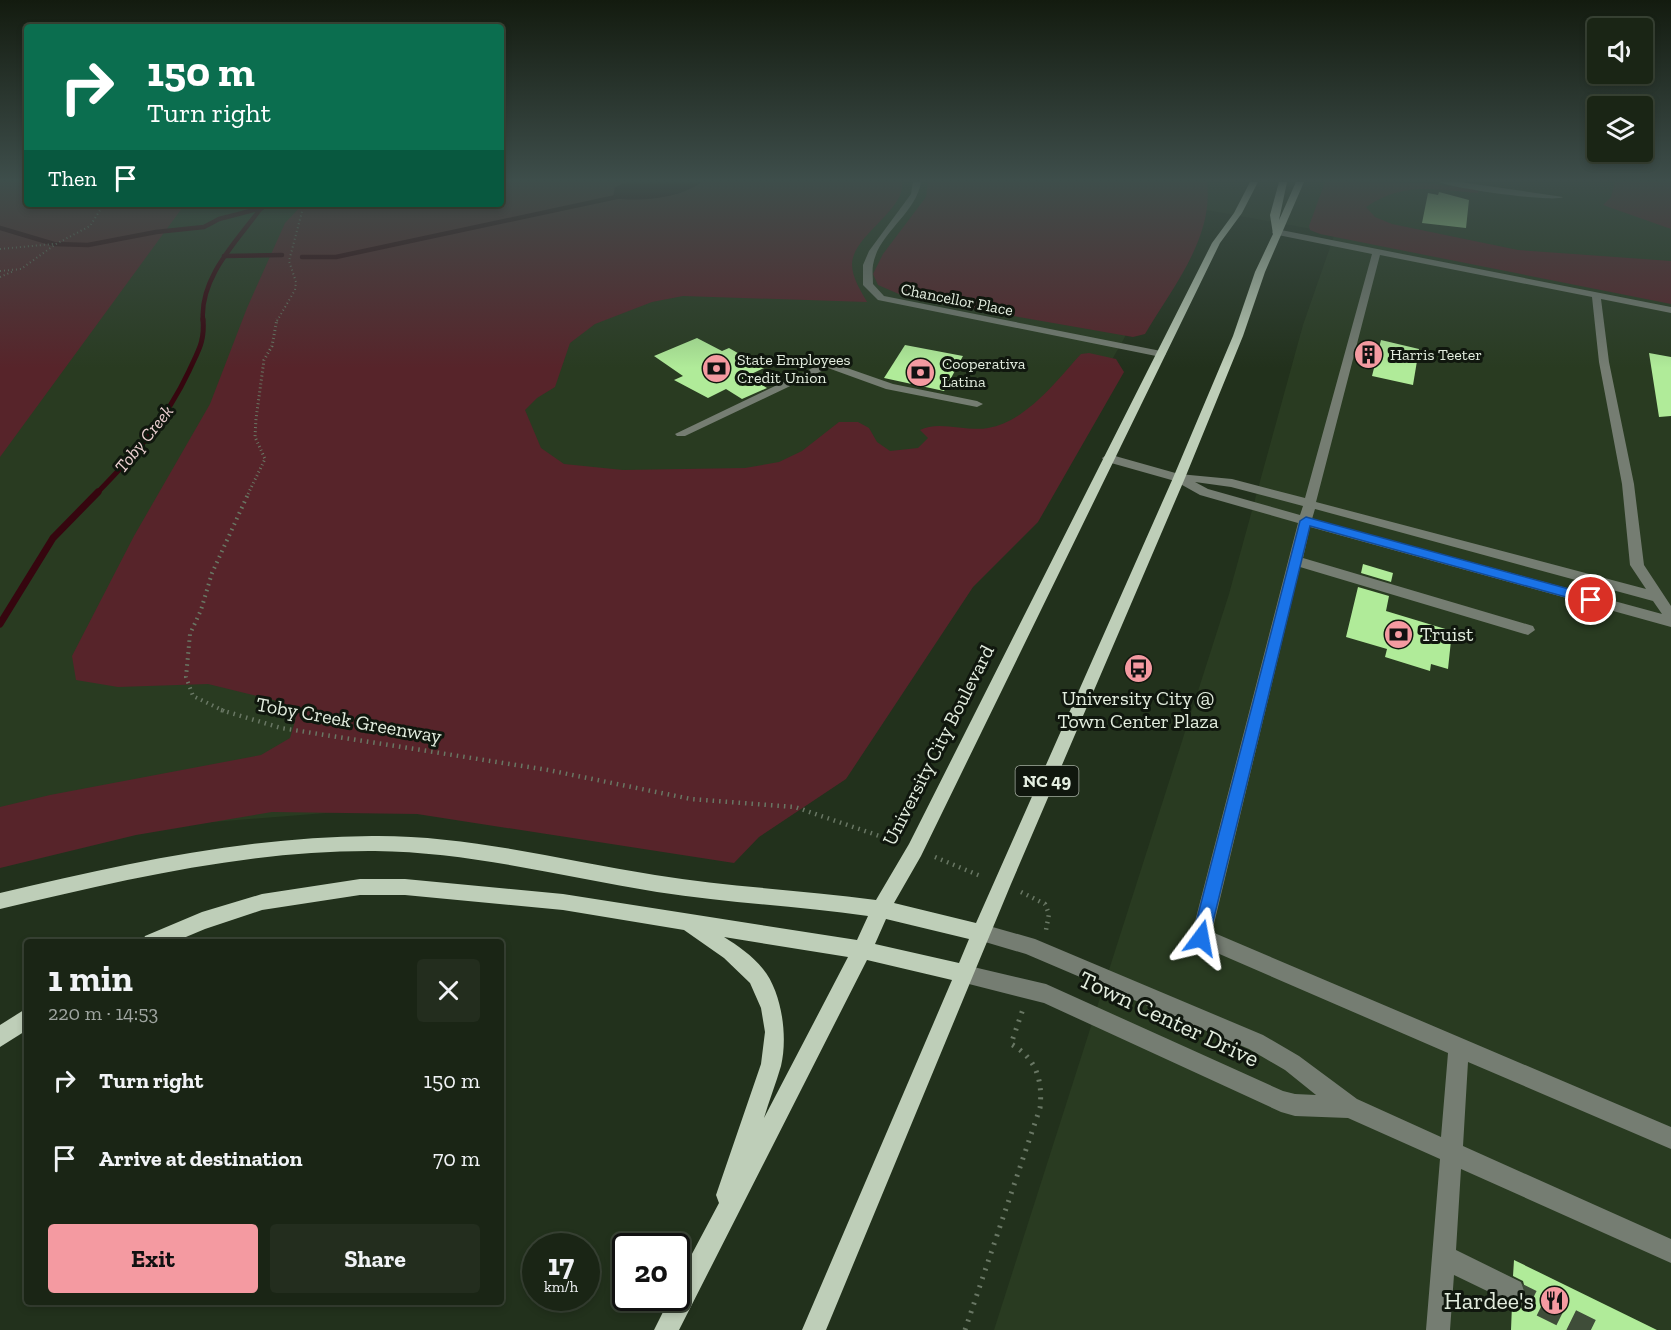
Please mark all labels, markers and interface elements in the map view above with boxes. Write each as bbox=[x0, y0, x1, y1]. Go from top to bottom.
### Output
map controls bbox=[1587, 18, 1653, 162]
button: sound bbox=[1587, 18, 1653, 84]
text: 150 m bbox=[147, 46, 255, 97]
icon: right bbox=[48, 48, 126, 126]
button: layers bbox=[1587, 96, 1653, 162]
text: Turn right bbox=[147, 97, 271, 129]
icon: arrive bbox=[109, 162, 142, 195]
text: Then bbox=[48, 165, 97, 192]
street label: Chancellor Place bbox=[899, 279, 1015, 320]
building icon: Harris Teeter bbox=[1353, 338, 1385, 370]
place label: Harris Teeter bbox=[1390, 345, 1482, 364]
place label: State Employees Credit Union bbox=[737, 350, 851, 387]
bank icon: State Employees Credit Union bbox=[700, 352, 732, 384]
place label: Cooperativa Latina bbox=[942, 354, 1026, 391]
bank icon: Cooperativa Latina bbox=[905, 356, 937, 388]
water label: Toby Creek bbox=[110, 401, 178, 477]
pin bbox=[1565, 574, 1616, 625]
icon: arrive bbox=[1574, 583, 1607, 616]
bank icon: Truist bbox=[1383, 618, 1415, 650]
place label: Truist bbox=[1420, 622, 1474, 646]
street label: University City Boulevard bbox=[877, 641, 999, 849]
bus stop icon: University City @ Town Center Plaza bbox=[1122, 652, 1154, 684]
place label: University City @ Town Center Plaza bbox=[1057, 686, 1219, 733]
street label: Toby Creek Greenway bbox=[254, 692, 444, 748]
road number: NC 49 bbox=[1016, 766, 1078, 796]
position arrow bbox=[1169, 906, 1233, 970]
text: 1 min bbox=[48, 957, 133, 1000]
button: close bbox=[417, 959, 480, 1022]
street label: Town Center Drive bbox=[1075, 964, 1264, 1073]
text: 220 m · 14:53 bbox=[48, 1001, 158, 1025]
icon: right bbox=[48, 1064, 81, 1097]
text: Turn right bbox=[99, 1067, 203, 1094]
text: 150 m bbox=[424, 1067, 480, 1094]
icon: arrive bbox=[48, 1142, 81, 1175]
text: Arrive at destination bbox=[99, 1145, 302, 1172]
text: 70 m bbox=[433, 1145, 480, 1172]
button: Exit bbox=[48, 1224, 258, 1293]
button: Share bbox=[270, 1224, 480, 1293]
speed limit sign: 20 bbox=[612, 1233, 690, 1311]
text: 17 bbox=[548, 1247, 574, 1283]
text: km/h bbox=[544, 1278, 578, 1296]
restaurant icon: Hardee's bbox=[1539, 1285, 1571, 1317]
place label: Hardee's bbox=[1444, 1286, 1534, 1315]

